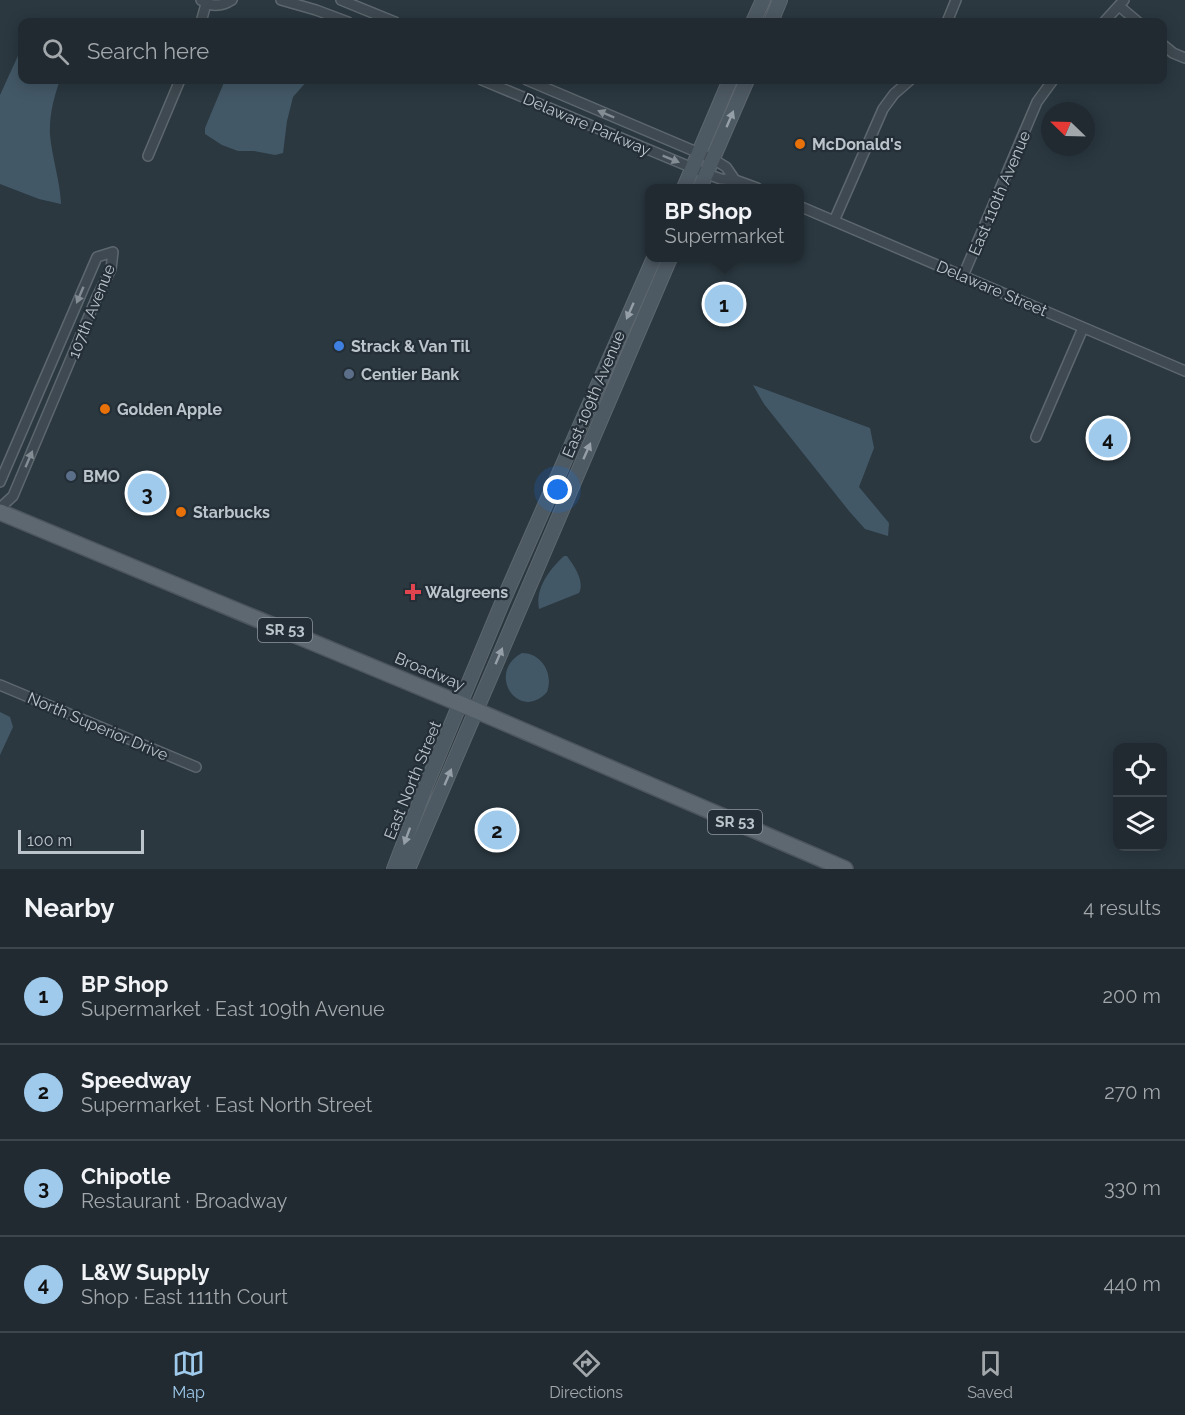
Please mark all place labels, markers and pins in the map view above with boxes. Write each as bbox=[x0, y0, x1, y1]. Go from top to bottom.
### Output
place label: McDonald's bbox=[812, 135, 902, 154]
marker: McDonald's bbox=[793, 137, 807, 151]
pin: 1 bbox=[704, 282, 744, 326]
place label: Strack & Van Til bbox=[351, 337, 471, 356]
marker: Strack & Van Til bbox=[332, 339, 346, 353]
place label: Centier Bank bbox=[361, 365, 459, 384]
marker: Centier Bank bbox=[342, 367, 356, 381]
place label: Golden Apple bbox=[117, 400, 222, 419]
marker: Golden Apple bbox=[98, 402, 112, 416]
pin: 4 bbox=[1088, 416, 1128, 460]
place label: BMO bbox=[83, 467, 120, 486]
marker: BMO bbox=[64, 469, 78, 483]
pin: 3 bbox=[128, 470, 166, 516]
place label: Starbucks bbox=[193, 503, 270, 522]
marker: Starbucks bbox=[174, 505, 188, 519]
place label: Walgreens bbox=[425, 583, 508, 602]
marker: Walgreens bbox=[406, 585, 420, 599]
pin: 2 bbox=[478, 808, 516, 852]

